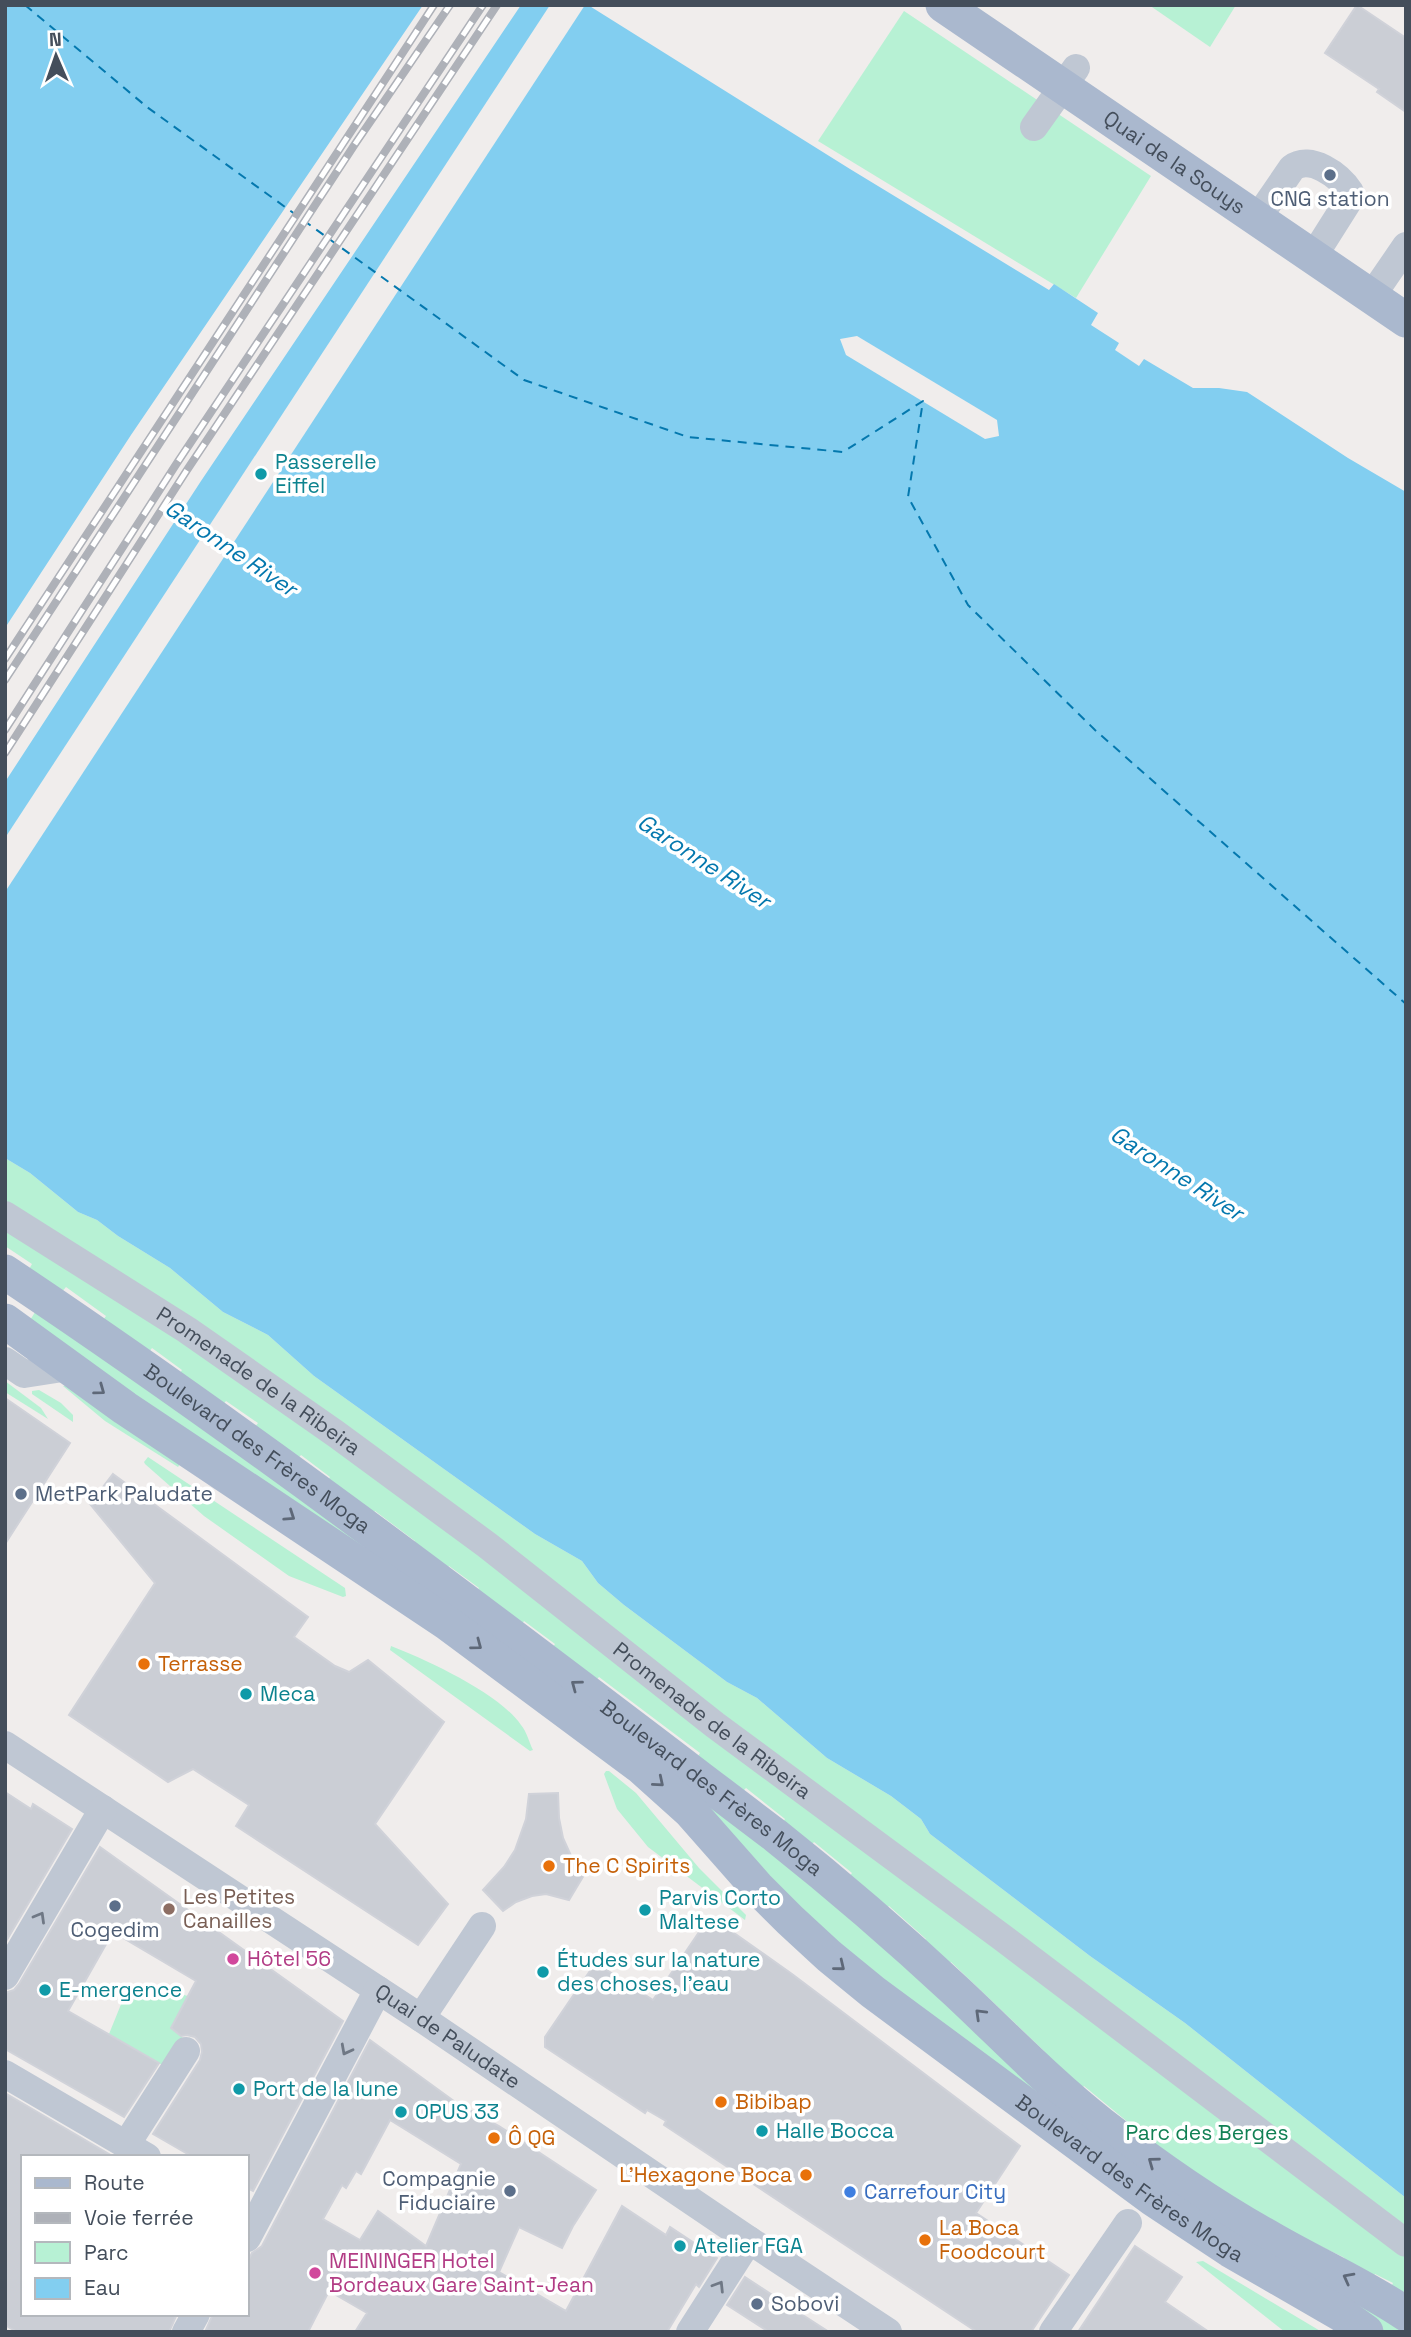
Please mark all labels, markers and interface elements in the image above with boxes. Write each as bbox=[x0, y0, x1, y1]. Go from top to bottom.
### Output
north arrow bbox=[21, 21, 91, 91]
text: N bbox=[49, 27, 62, 52]
street label: Quai de la Souys bbox=[1098, 104, 1251, 220]
marker: CNG station bbox=[1322, 167, 1338, 183]
place label: CNG station bbox=[1270, 185, 1390, 212]
place label: Passerelle Eiffel bbox=[275, 448, 377, 499]
marker: Passerelle Eiffel bbox=[253, 466, 269, 482]
water label: Garonne River bbox=[159, 493, 305, 605]
water label: Garonne River bbox=[632, 807, 778, 917]
water label: Garonne River bbox=[1105, 1119, 1251, 1229]
street label: Promenade de la Ribeira bbox=[152, 1300, 366, 1461]
street label: Boulevard des Frères Moga bbox=[139, 1357, 377, 1539]
one-way arrow bbox=[92, 1381, 105, 1394]
place label: MetPark Paludate bbox=[35, 1480, 213, 1507]
marker: MetPark Paludate bbox=[13, 1486, 29, 1502]
one-way arrow bbox=[282, 1508, 295, 1521]
street label: Promenade de la Ribeira bbox=[608, 1636, 817, 1805]
one-way arrow bbox=[469, 1637, 482, 1649]
place label: Terrasse bbox=[158, 1650, 243, 1677]
marker: Terrasse bbox=[136, 1656, 152, 1672]
place label: Meca bbox=[260, 1680, 315, 1707]
one-way arrow bbox=[571, 1681, 584, 1693]
marker: Meca bbox=[238, 1686, 254, 1702]
street label: Boulevard des Frères Moga bbox=[595, 1694, 829, 1881]
one-way arrow bbox=[651, 1773, 663, 1786]
place label: The C Spirits bbox=[563, 1852, 690, 1879]
marker: The C Spirits bbox=[541, 1858, 557, 1874]
place label: Les Petites Canailles bbox=[183, 1883, 295, 1934]
place label: Parvis Corto Maltese bbox=[659, 1884, 781, 1935]
marker: Cogedim bbox=[107, 1898, 123, 1914]
marker: Les Petites Canailles bbox=[161, 1901, 177, 1917]
marker: Parvis Corto Maltese bbox=[637, 1902, 653, 1918]
one-way arrow bbox=[32, 1912, 45, 1925]
place label: Cogedim bbox=[70, 1916, 160, 1943]
place label: Hôtel 56 bbox=[247, 1945, 331, 1972]
place label: Études sur la nature des choses, l'eau bbox=[557, 1946, 760, 1997]
marker: Hôtel 56 bbox=[225, 1951, 241, 1967]
one-way arrow bbox=[832, 1957, 845, 1970]
marker: Études sur la nature des choses, l'eau bbox=[535, 1964, 551, 1980]
place label: E-mergence bbox=[59, 1976, 182, 2003]
street label: Quai de Paludate bbox=[370, 1977, 526, 2095]
marker: E-mergence bbox=[37, 1982, 53, 1998]
one-way arrow bbox=[975, 2010, 988, 2023]
one-way arrow bbox=[340, 2043, 354, 2055]
place label: Port de la lune bbox=[253, 2075, 399, 2102]
marker: Port de la lune bbox=[231, 2081, 247, 2097]
place label: Bibibap bbox=[735, 2088, 812, 2115]
street label: Boulevard des Frères Moga bbox=[1010, 2088, 1249, 2268]
marker: Bibibap bbox=[713, 2094, 729, 2110]
place label: OPUS 33 bbox=[415, 2098, 499, 2125]
marker: OPUS 33 bbox=[393, 2104, 409, 2120]
place label: Halle Bocca bbox=[776, 2117, 894, 2144]
park label: Parc des Berges bbox=[1125, 2119, 1289, 2146]
marker: Halle Bocca bbox=[754, 2123, 770, 2139]
place label: Ô QG bbox=[508, 2124, 555, 2151]
marker: Ô QG bbox=[486, 2130, 502, 2146]
legend bbox=[21, 2155, 248, 2316]
one-way arrow bbox=[1148, 2158, 1160, 2171]
place label: L’Hexagone Boca bbox=[619, 2161, 792, 2188]
place label: Compagnie Fiduciaire bbox=[382, 2165, 496, 2216]
marker: L’Hexagone Boca bbox=[798, 2167, 814, 2183]
text: Route bbox=[84, 2169, 145, 2196]
place label: Carrefour City bbox=[864, 2178, 1006, 2205]
marker: Compagnie Fiduciaire bbox=[502, 2183, 518, 2199]
marker: Carrefour City bbox=[842, 2184, 858, 2200]
text: Voie ferrée bbox=[84, 2204, 194, 2231]
place label: La Boca Foodcourt bbox=[939, 2214, 1046, 2265]
place label: Atelier FGA bbox=[694, 2232, 803, 2259]
marker: La Boca Foodcourt bbox=[917, 2232, 933, 2248]
marker: Atelier FGA bbox=[672, 2238, 688, 2254]
text: Parc bbox=[84, 2239, 129, 2266]
place label: MEININGER Hotel Bordeaux Gare Saint-Jean bbox=[329, 2247, 594, 2298]
marker: MEININGER Hotel Bordeaux Gare Saint-Jean bbox=[307, 2265, 323, 2281]
one-way arrow bbox=[1343, 2273, 1355, 2287]
text: Eau bbox=[84, 2274, 121, 2301]
one-way arrow bbox=[710, 2280, 723, 2293]
place label: Sobovi bbox=[771, 2290, 839, 2317]
marker: Sobovi bbox=[749, 2296, 765, 2312]

